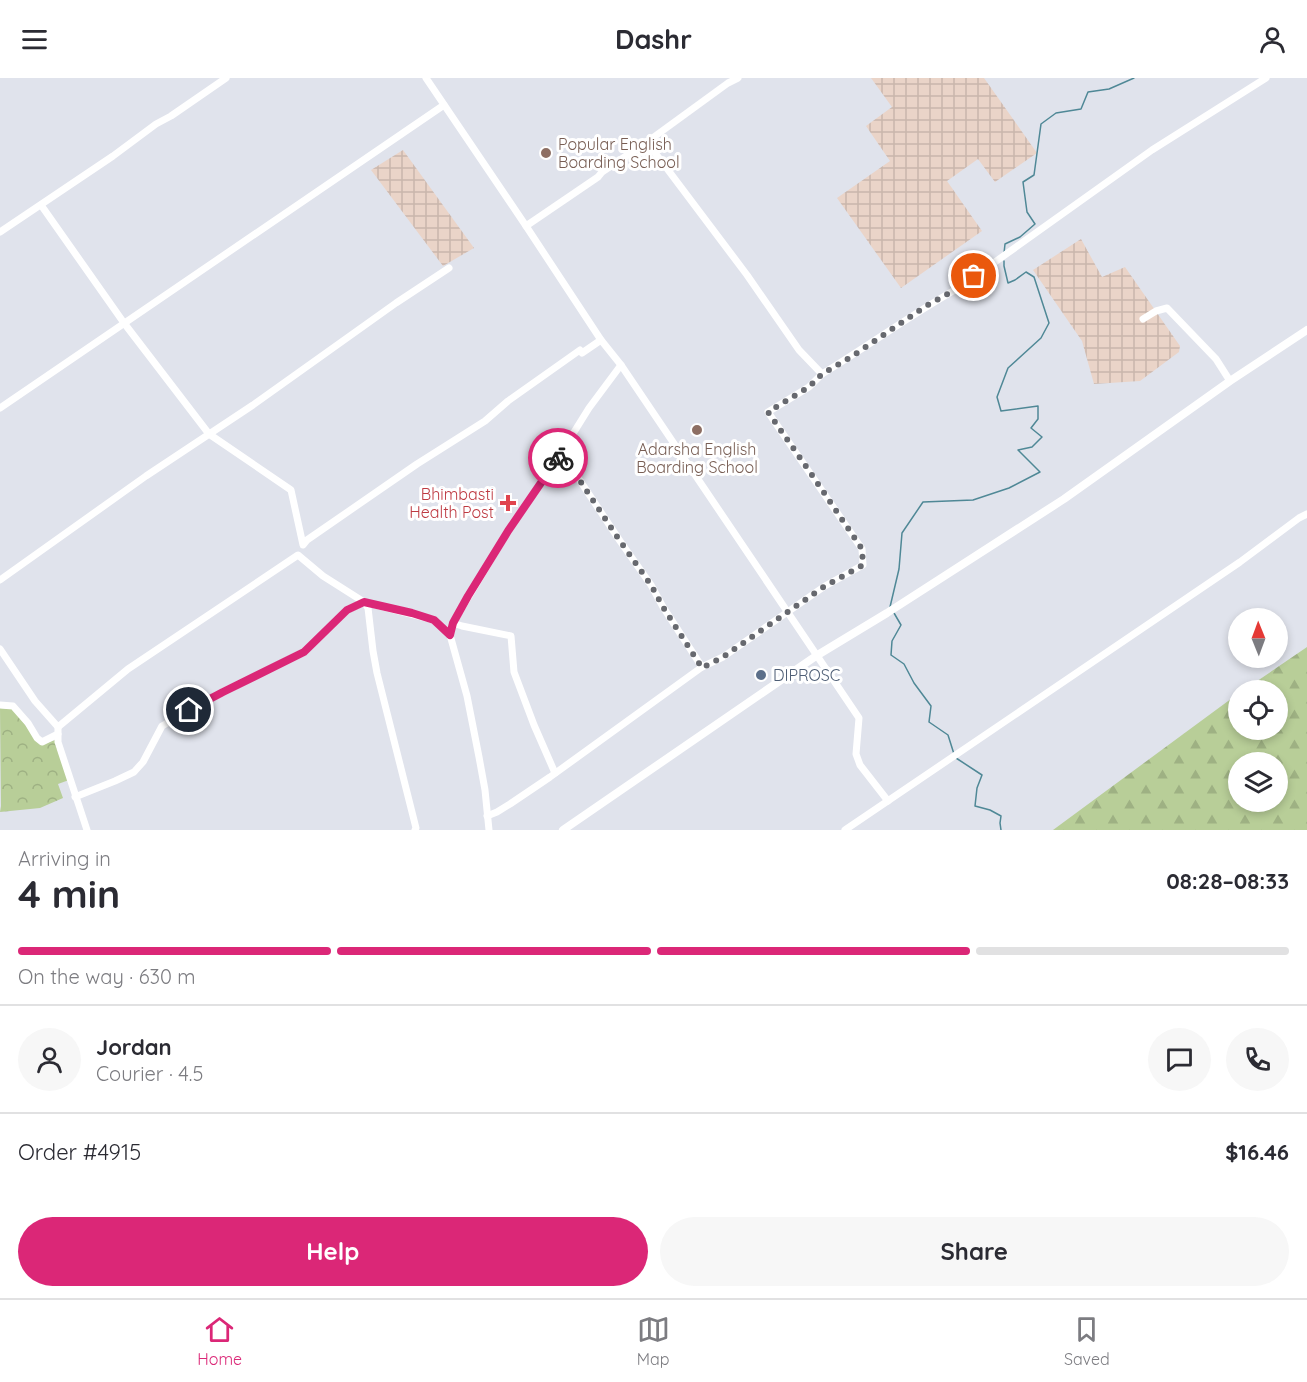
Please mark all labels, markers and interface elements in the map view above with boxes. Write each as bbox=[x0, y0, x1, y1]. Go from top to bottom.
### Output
text: Dashr bbox=[615, 22, 692, 56]
icon: menu bbox=[18, 23, 51, 56]
icon: person bbox=[1256, 23, 1289, 56]
place label: Popular English Boarding School bbox=[558, 134, 680, 172]
marker: Popular English Boarding School bbox=[539, 146, 553, 160]
pin bbox=[948, 250, 999, 301]
icon: bag bbox=[957, 259, 990, 292]
marker: Adarsha English Boarding School bbox=[690, 423, 704, 437]
courier bbox=[528, 428, 588, 488]
place label: Adarsha English Boarding School bbox=[636, 439, 758, 477]
icon: bike bbox=[542, 442, 575, 475]
place label: Bhimbasti Health Post bbox=[409, 484, 494, 522]
marker: Bhimbasti Health Post bbox=[499, 494, 517, 512]
north arrow bbox=[1228, 608, 1288, 668]
map controls bbox=[1228, 608, 1288, 812]
place label: DIPROSC bbox=[773, 665, 840, 685]
marker: DIPROSC bbox=[754, 668, 768, 682]
button: locate bbox=[1228, 680, 1288, 740]
pin bbox=[163, 684, 214, 735]
icon: home bbox=[172, 693, 205, 726]
button: layers bbox=[1228, 752, 1288, 812]
text: Arriving in bbox=[18, 846, 111, 871]
text: 08:28–08:33 bbox=[1166, 867, 1289, 895]
text: 4 min bbox=[18, 869, 120, 918]
text: On the way · 630 m bbox=[18, 964, 196, 989]
button: person bbox=[18, 1028, 81, 1091]
button: chat bbox=[1148, 1028, 1211, 1091]
button: phone bbox=[1226, 1028, 1289, 1091]
text: Jordan bbox=[96, 1033, 172, 1061]
text: Courier · 4.5 bbox=[96, 1061, 203, 1086]
text: Order #4915 bbox=[18, 1138, 141, 1166]
text: $16.46 bbox=[1225, 1138, 1289, 1166]
button: Help bbox=[18, 1217, 648, 1286]
button: Share bbox=[660, 1217, 1289, 1286]
tab: Home bbox=[197, 1313, 242, 1369]
tab: Map bbox=[637, 1313, 670, 1369]
tab: Saved bbox=[1064, 1313, 1110, 1369]

